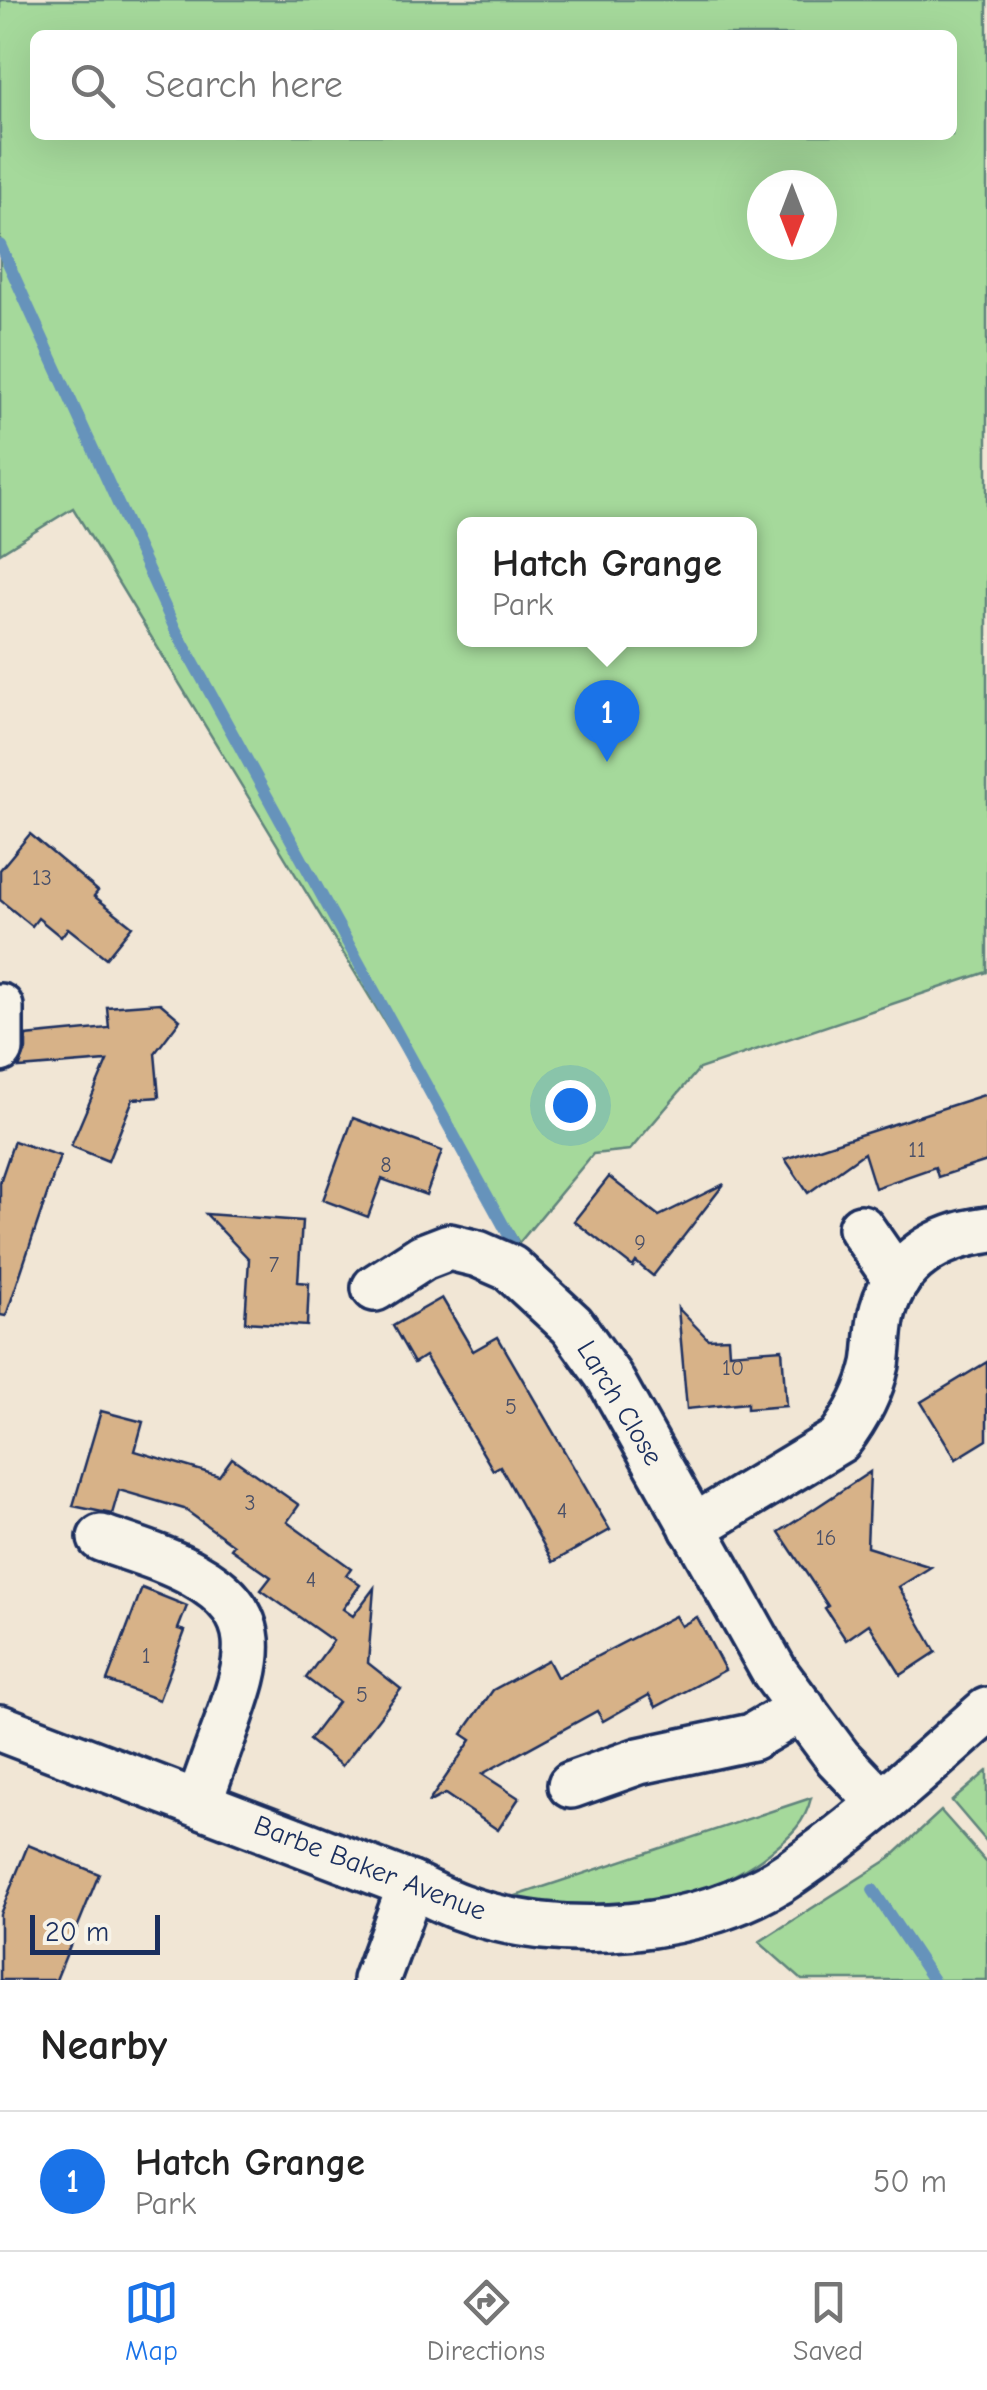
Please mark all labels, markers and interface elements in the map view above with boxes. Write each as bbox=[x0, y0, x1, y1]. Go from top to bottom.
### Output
search box bbox=[30, 30, 957, 140]
icon: search bbox=[65, 58, 120, 113]
text: Search here bbox=[145, 63, 343, 107]
north arrow bbox=[747, 170, 837, 260]
popup bbox=[457, 517, 757, 647]
text: Hatch Grange bbox=[492, 542, 722, 586]
text: Park bbox=[492, 586, 553, 623]
pin: 1 bbox=[574, 680, 640, 762]
house number: 13 bbox=[32, 865, 52, 891]
your location bbox=[545, 1080, 596, 1131]
house number: 11 bbox=[908, 1137, 926, 1163]
house number: 8 bbox=[380, 1152, 392, 1178]
house number: 9 bbox=[634, 1230, 646, 1256]
house number: 7 bbox=[269, 1252, 280, 1278]
street label: Larch Close bbox=[570, 1335, 670, 1471]
house number: 10 bbox=[722, 1355, 744, 1381]
house number: 5 bbox=[505, 1394, 517, 1420]
house number: 3 bbox=[244, 1490, 256, 1516]
house number: 4 bbox=[557, 1498, 567, 1524]
house number: 16 bbox=[816, 1525, 836, 1551]
house number: 4 bbox=[306, 1567, 316, 1593]
house number: 1 bbox=[142, 1643, 150, 1669]
house number: 5 bbox=[356, 1682, 368, 1708]
street label: Barbe Baker Avenue bbox=[250, 1809, 490, 1927]
scale bar bbox=[30, 1910, 160, 1954]
text: 20 m bbox=[45, 1916, 109, 1948]
text: Nearby bbox=[40, 2021, 167, 2070]
text: Hatch Grange bbox=[135, 2141, 365, 2185]
text: 1 bbox=[66, 2163, 79, 2200]
text: 50 m bbox=[873, 2163, 947, 2200]
text: Park bbox=[135, 2185, 196, 2222]
tab: Map bbox=[124, 2275, 179, 2367]
tab: Directions bbox=[427, 2275, 545, 2367]
tab: Saved bbox=[793, 2275, 863, 2367]

